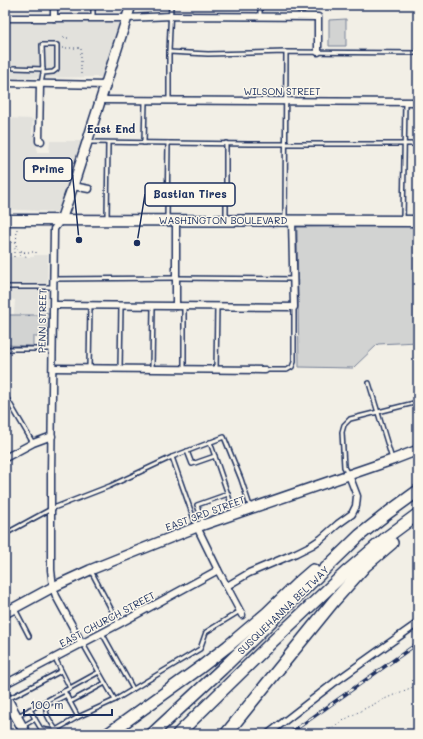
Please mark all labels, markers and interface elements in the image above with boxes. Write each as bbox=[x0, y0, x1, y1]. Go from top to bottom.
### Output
street label: WILSON STREET bbox=[243, 84, 321, 98]
district label: East End bbox=[87, 121, 135, 136]
callout: Prime bbox=[24, 158, 72, 181]
text: Prime bbox=[32, 161, 65, 176]
callout: Bastian Tires bbox=[145, 183, 235, 206]
text: Bastian Tires bbox=[153, 186, 227, 201]
street label: WASHINGTON BOULEVARD bbox=[159, 213, 287, 227]
street label: PENN STREET bbox=[34, 288, 50, 353]
street label: EAST 3RD STREET bbox=[163, 492, 247, 534]
street label: SUSQUEHANNA BELTWAY bbox=[234, 563, 332, 657]
street label: EAST CHURCH STREET bbox=[57, 588, 158, 650]
scale bar bbox=[24, 691, 112, 717]
text: 100 m bbox=[30, 696, 64, 712]

